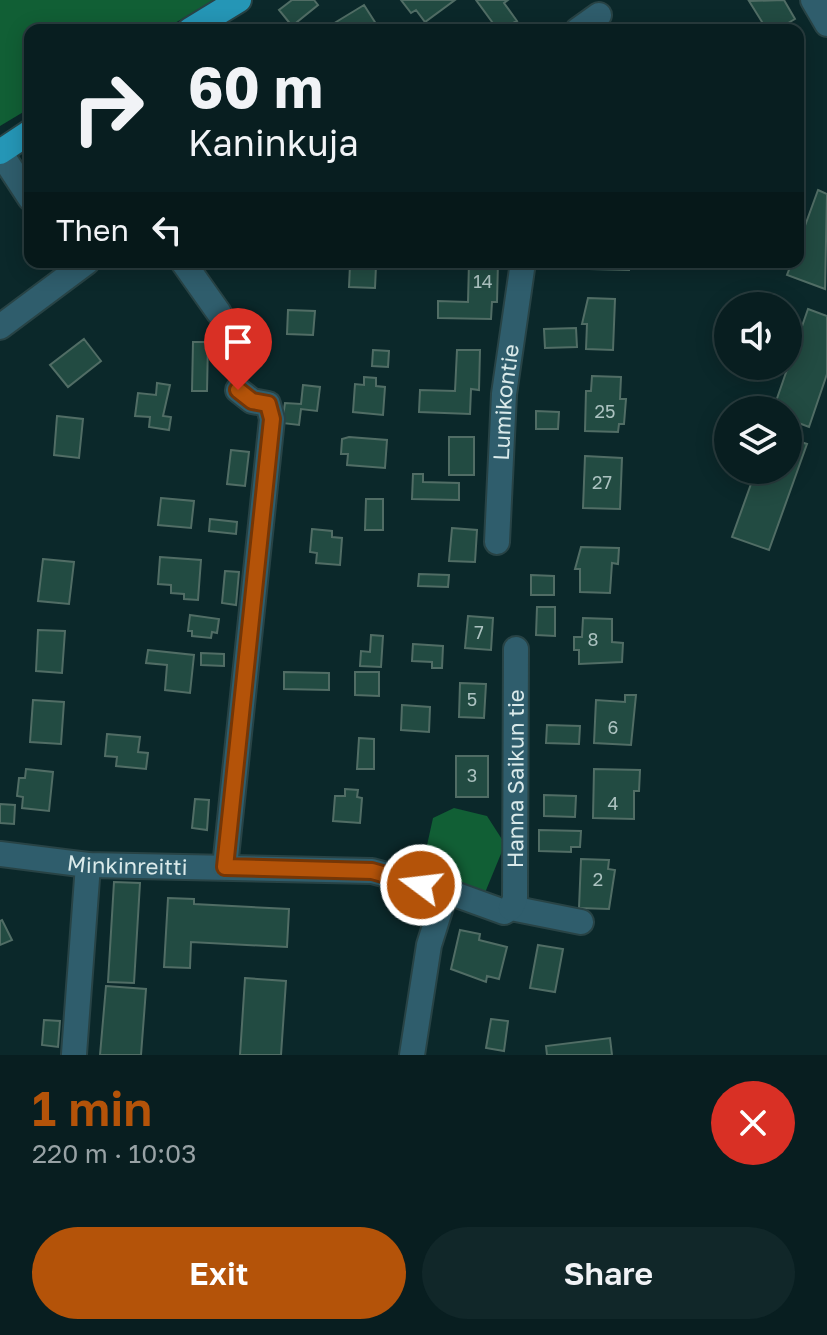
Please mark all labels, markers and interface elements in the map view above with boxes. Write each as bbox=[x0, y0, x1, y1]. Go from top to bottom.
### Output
text: 60 m bbox=[188, 53, 323, 120]
icon: right bbox=[56, 56, 160, 160]
text: Kaninkuja bbox=[188, 121, 359, 164]
icon: left bbox=[145, 208, 189, 252]
text: Then bbox=[56, 212, 129, 248]
house number: 14 bbox=[473, 270, 493, 292]
map controls bbox=[714, 292, 802, 484]
button: sound bbox=[714, 292, 802, 380]
pin bbox=[204, 308, 272, 390]
icon: arrive bbox=[216, 320, 260, 364]
street label: Lumikontie bbox=[487, 342, 524, 461]
button: layers bbox=[714, 396, 802, 484]
house number: 25 bbox=[595, 400, 615, 422]
house number: 27 bbox=[592, 471, 612, 493]
house number: 7 bbox=[474, 621, 484, 643]
house number: 8 bbox=[588, 628, 598, 650]
house number: 5 bbox=[467, 688, 477, 710]
street label: Hanna Saikun tie bbox=[501, 689, 529, 868]
house number: 6 bbox=[608, 716, 618, 738]
house number: 3 bbox=[467, 764, 477, 786]
house number: 4 bbox=[608, 792, 619, 814]
position arrow bbox=[379, 843, 463, 927]
street label: Minkinreitti bbox=[66, 849, 188, 880]
house number: 2 bbox=[593, 868, 603, 890]
text: 1 min bbox=[32, 1079, 152, 1137]
button: close bbox=[711, 1081, 795, 1165]
text: 220 m · 10:03 bbox=[32, 1138, 196, 1169]
button: Exit bbox=[32, 1227, 406, 1319]
button: Share bbox=[422, 1227, 795, 1319]

